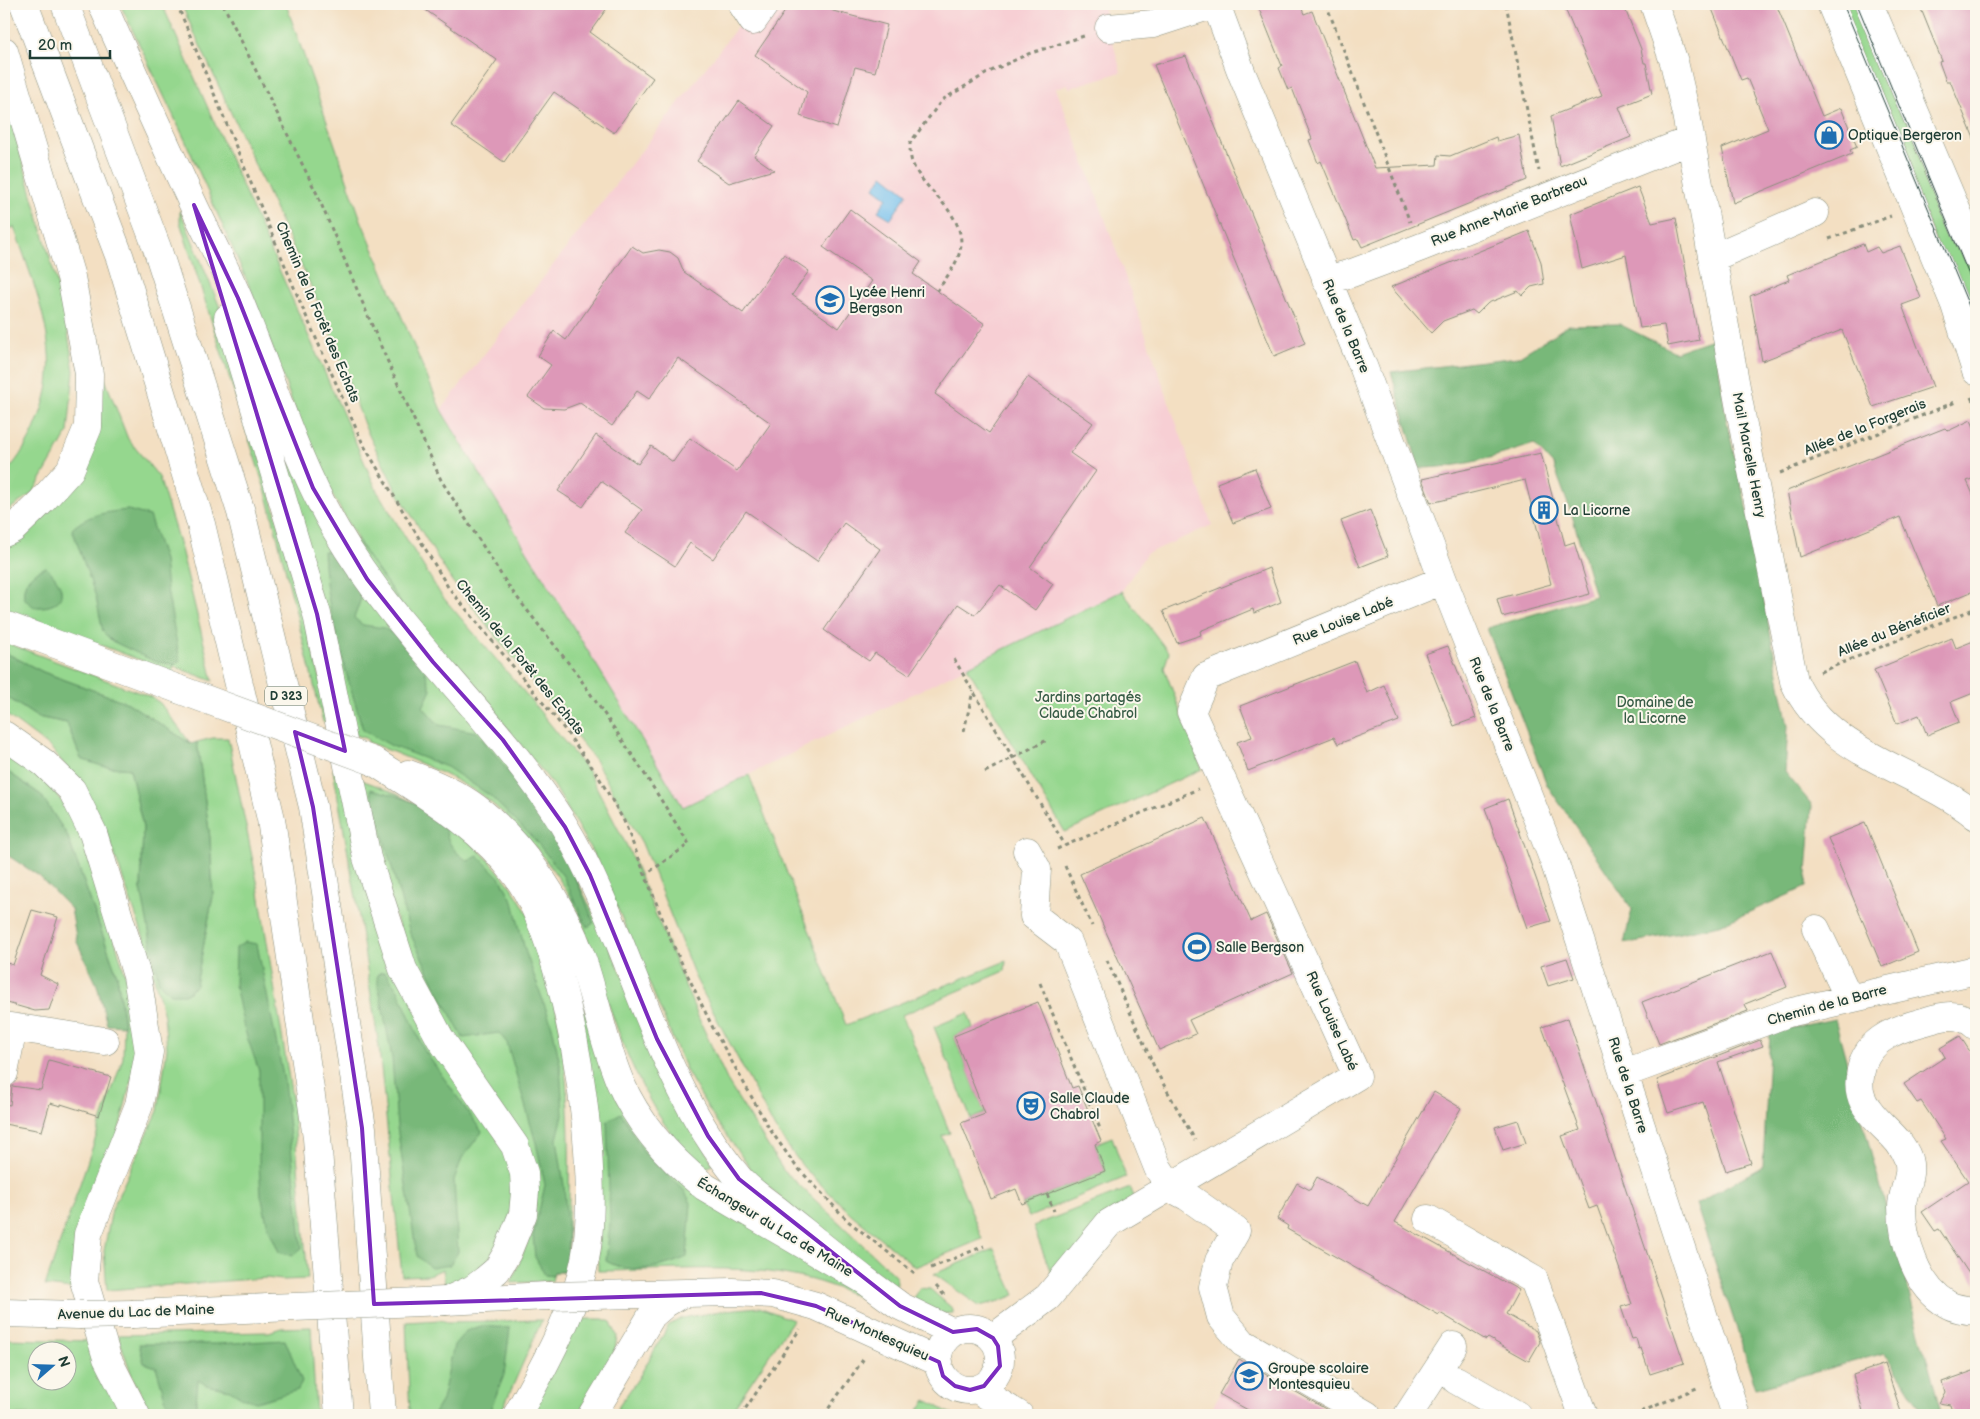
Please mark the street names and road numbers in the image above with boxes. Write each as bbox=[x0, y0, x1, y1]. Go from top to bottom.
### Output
street label: Rue Anne-Marie Barbreau bbox=[1428, 172, 1590, 250]
street label: Chemin de la Forêt des Echats bbox=[272, 219, 364, 405]
street label: Rue de la Barre bbox=[1319, 277, 1373, 375]
street label: Mail Marcelle Henry bbox=[1728, 391, 1770, 520]
street label: Allée de la Forgerais bbox=[1802, 395, 1929, 459]
street label: Chemin de la Forêt des Echats bbox=[452, 576, 588, 738]
street label: Rue Louise Labé bbox=[1290, 593, 1396, 649]
street label: Allée du Bénéficier bbox=[1835, 599, 1954, 660]
street label: Rue de la Barre bbox=[1465, 654, 1519, 754]
road number: D 323 bbox=[265, 686, 307, 706]
street label: Rue Louise Labé bbox=[1302, 969, 1362, 1074]
street label: Chemin de la Barre bbox=[1765, 981, 1889, 1029]
street label: Rue de la Barre bbox=[1604, 1035, 1652, 1135]
street label: Échangeur du Lac de Maine bbox=[694, 1173, 857, 1280]
street label: Avenue du Lac de Maine bbox=[57, 1301, 215, 1323]
street label: Rue Montesquieu bbox=[822, 1303, 932, 1365]

